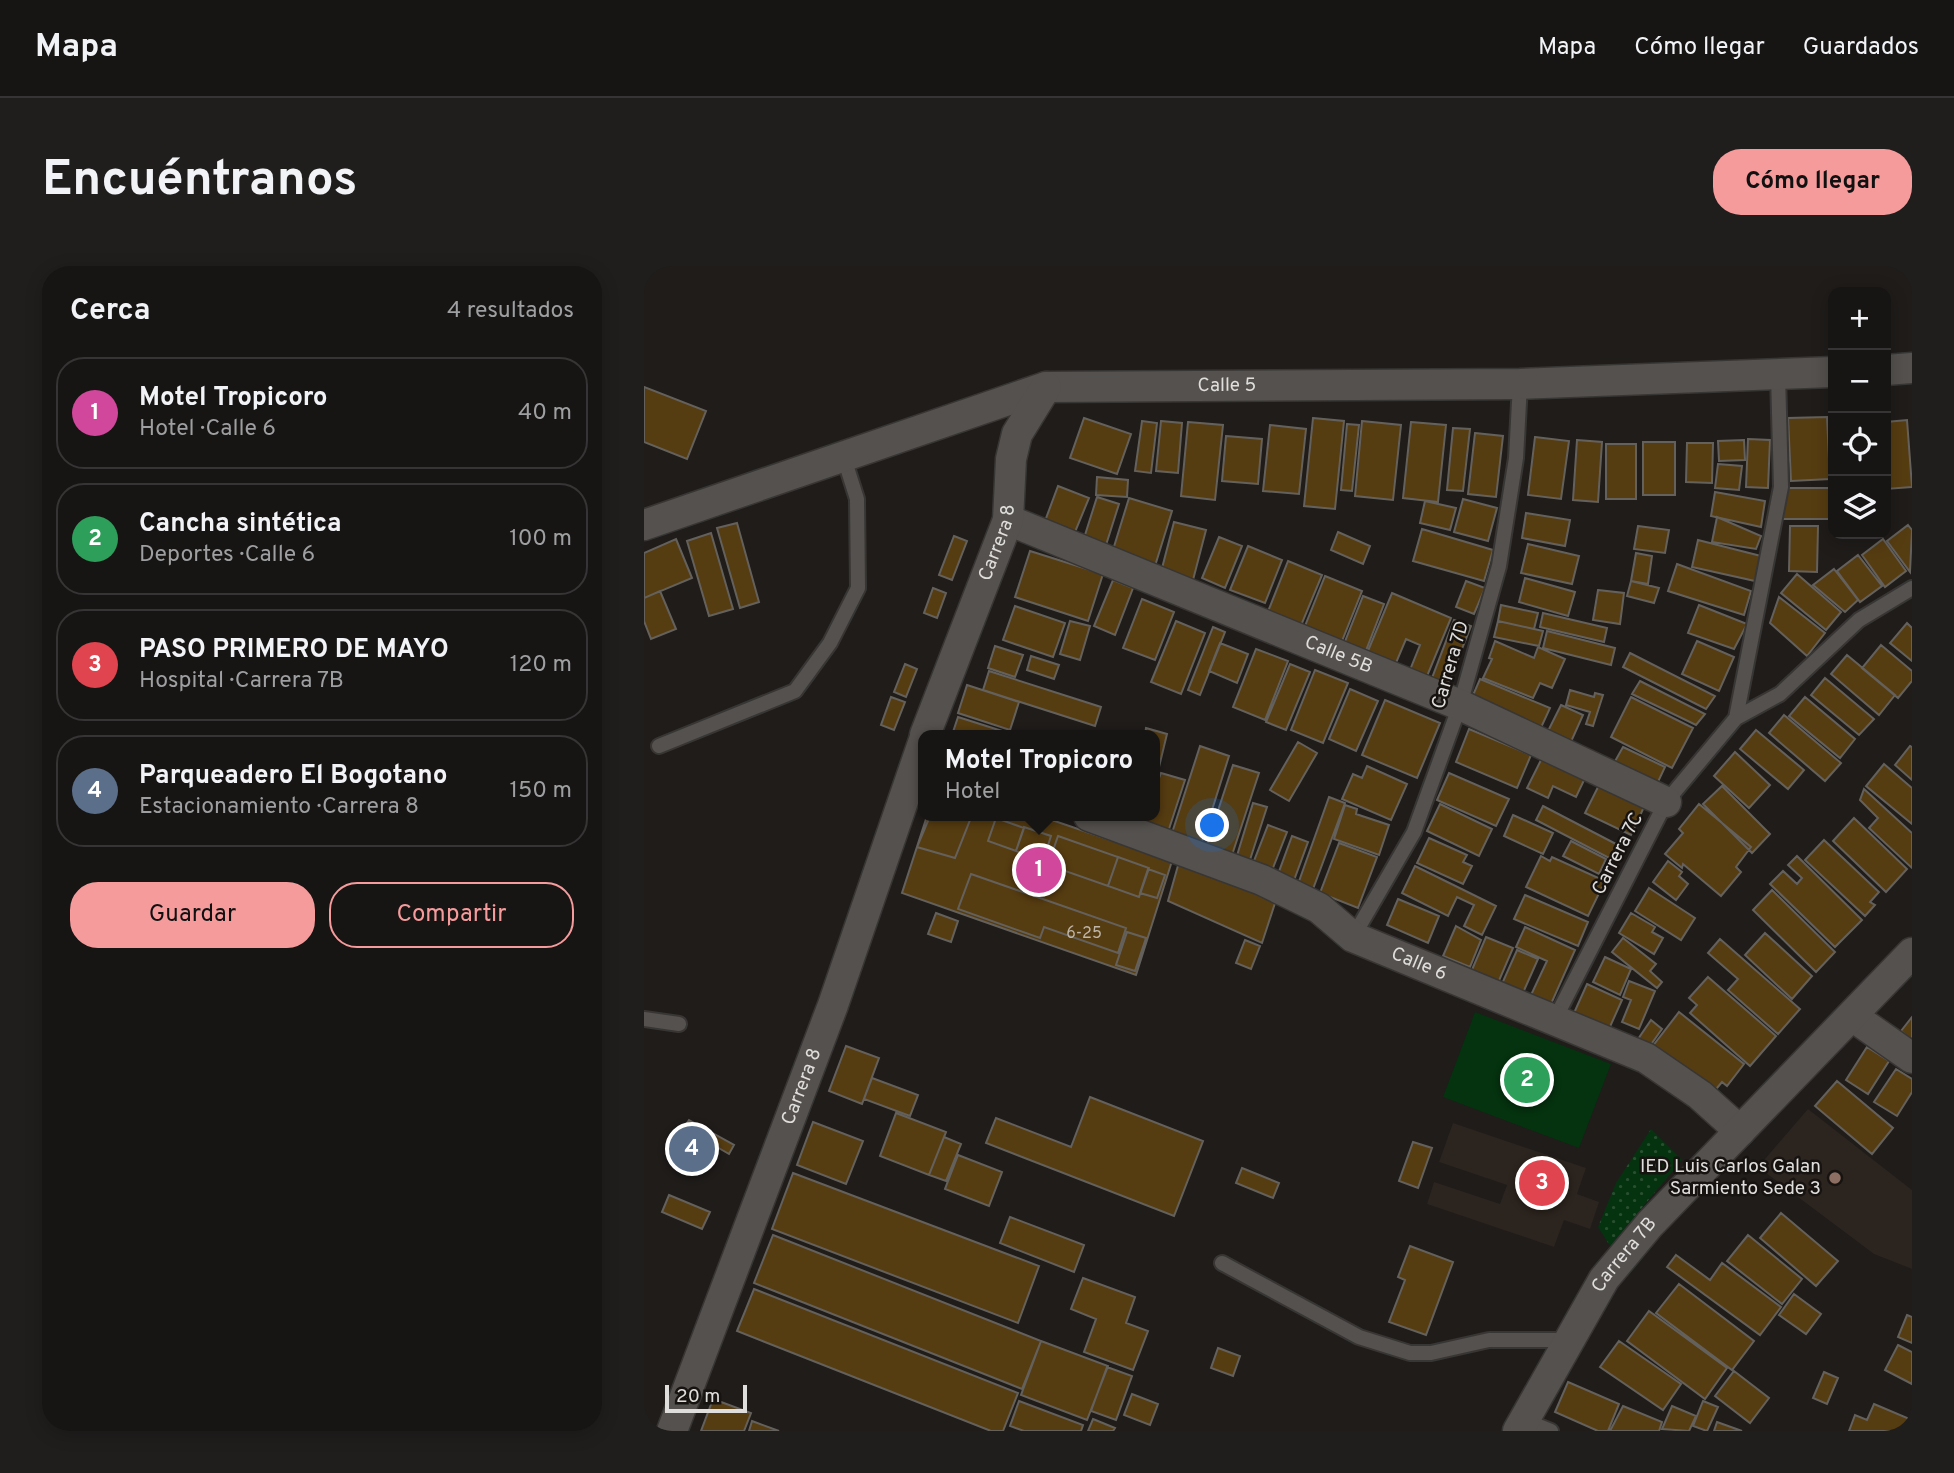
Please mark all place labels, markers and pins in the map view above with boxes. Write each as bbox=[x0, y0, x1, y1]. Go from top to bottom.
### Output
pin: 1 bbox=[1016, 844, 1062, 896]
pin: 2 bbox=[1504, 1054, 1550, 1106]
pin: 4 bbox=[669, 1123, 715, 1175]
place label: IED Luis Carlos Galan Sarmiento Sede 3 bbox=[1640, 1155, 1821, 1201]
pin: 3 bbox=[1519, 1157, 1565, 1209]
marker: IED Luis Carlos Galan Sarmiento Sede 3 bbox=[1827, 1170, 1843, 1186]

